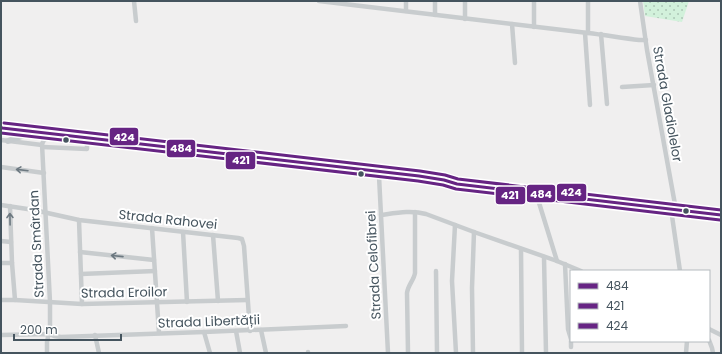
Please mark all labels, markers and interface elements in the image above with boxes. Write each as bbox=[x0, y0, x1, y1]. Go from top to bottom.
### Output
street label: Strada Gladiolelor bbox=[648, 45, 687, 164]
line badge: 424 bbox=[109, 127, 139, 146]
text: 424 bbox=[113, 129, 135, 145]
unlabelled marker bbox=[61, 135, 71, 145]
line badge: 484 bbox=[166, 139, 196, 158]
text: 484 bbox=[170, 140, 193, 156]
line badge: 421 bbox=[225, 151, 256, 170]
text: 421 bbox=[232, 152, 250, 168]
one-way arrow bbox=[16, 166, 29, 174]
unlabelled marker bbox=[356, 169, 366, 179]
line badge: 424 bbox=[556, 183, 587, 202]
line badge: 484 bbox=[526, 184, 556, 203]
text: 424 bbox=[560, 184, 582, 200]
line badge: 421 bbox=[495, 186, 526, 205]
text: 484 bbox=[530, 186, 553, 202]
text: 421 bbox=[501, 187, 519, 203]
street label: Strada Smârdan bbox=[24, 190, 49, 298]
street label: Strada Rahovei bbox=[118, 205, 218, 234]
unlabelled marker bbox=[681, 206, 691, 216]
street label: Strada Celofibrei bbox=[361, 210, 386, 320]
one-way arrow bbox=[6, 213, 14, 226]
one-way arrow bbox=[111, 253, 124, 260]
legend bbox=[570, 270, 710, 342]
text: 484 bbox=[606, 277, 629, 294]
street label: Strada Eroilor bbox=[81, 282, 168, 303]
text: 421 bbox=[606, 297, 624, 314]
street label: Strada Libertății bbox=[158, 310, 260, 333]
scale bar bbox=[14, 316, 121, 342]
text: 424 bbox=[606, 317, 628, 334]
text: 200 m bbox=[20, 321, 58, 338]

